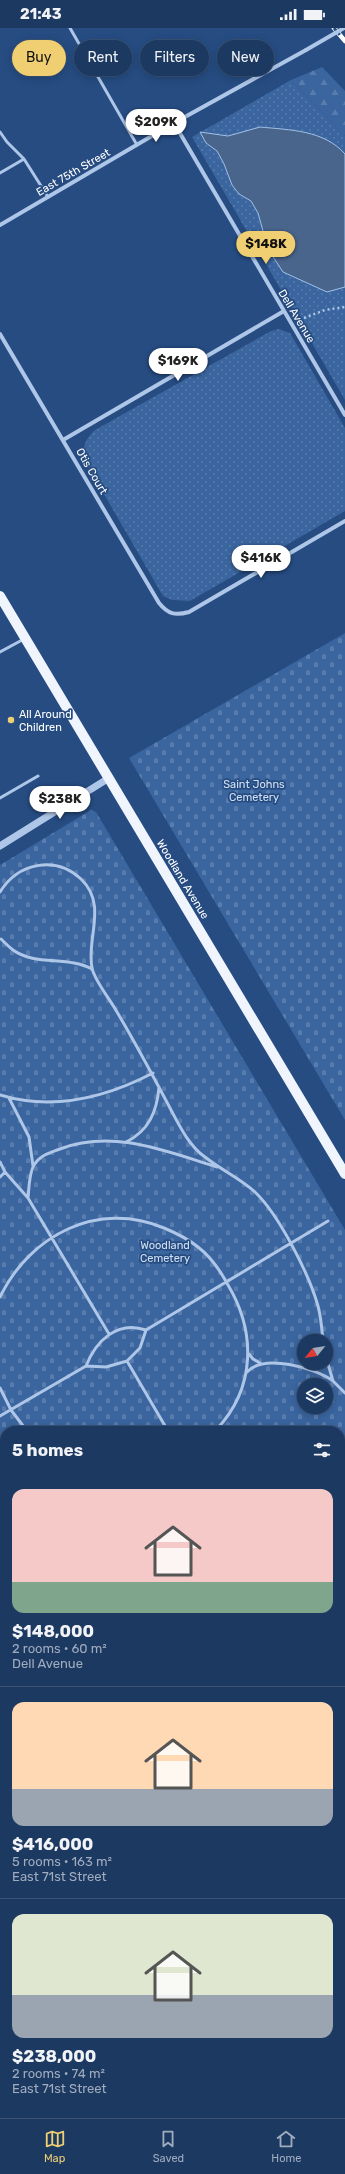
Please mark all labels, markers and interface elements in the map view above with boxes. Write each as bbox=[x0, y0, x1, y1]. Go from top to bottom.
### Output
text: 21:43 bbox=[20, 5, 62, 23]
chip: Buy bbox=[12, 40, 66, 76]
chip: Rent bbox=[74, 40, 132, 76]
chip: Filters bbox=[140, 40, 209, 76]
chip: New bbox=[217, 40, 274, 76]
pin: $209K bbox=[128, 109, 184, 143]
text: $209K bbox=[135, 114, 177, 129]
street label: East 75th Street bbox=[34, 146, 113, 199]
pin: $148K bbox=[238, 231, 294, 265]
text: $148K bbox=[245, 236, 287, 251]
street label: Dell Avenue bbox=[276, 287, 318, 345]
pin: $169K bbox=[150, 348, 206, 382]
text: $169K bbox=[158, 353, 198, 368]
street label: Otis Court bbox=[73, 446, 110, 497]
pin: $416K bbox=[233, 545, 289, 579]
text: $416K bbox=[241, 550, 281, 565]
place label: All Around Children bbox=[19, 708, 72, 734]
marker: All Around Children bbox=[6, 715, 16, 725]
park label: Saint Johns Cemetery bbox=[223, 778, 285, 804]
pin: $238K bbox=[32, 786, 88, 820]
text: $238K bbox=[38, 791, 82, 806]
street label: Woodland Avenue bbox=[154, 837, 211, 921]
park label: Woodland Cemetery bbox=[140, 1239, 190, 1265]
north arrow bbox=[297, 1334, 333, 1370]
map controls bbox=[297, 1334, 333, 1414]
button: layers bbox=[297, 1378, 333, 1414]
icon: filters bbox=[311, 1439, 333, 1461]
text: 5 homes bbox=[12, 1440, 83, 1460]
icon: home bbox=[137, 1515, 209, 1587]
text: $148,000 bbox=[12, 1621, 94, 1641]
text: 2 rooms · 60 m² bbox=[12, 1641, 107, 1656]
text: Dell Avenue bbox=[12, 1656, 83, 1671]
icon: home bbox=[137, 1728, 209, 1800]
text: $416,000 bbox=[12, 1834, 93, 1854]
text: 5 rooms · 163 m² bbox=[12, 1854, 112, 1869]
text: East 71st Street bbox=[12, 1869, 107, 1884]
icon: home bbox=[137, 1940, 209, 2012]
text: $238,000 bbox=[12, 2046, 96, 2066]
text: 2 rooms · 74 m² bbox=[12, 2066, 105, 2081]
text: East 71st Street bbox=[12, 2081, 107, 2096]
tab: Map bbox=[44, 2128, 66, 2165]
tab: Saved bbox=[153, 2128, 184, 2165]
tab: Home bbox=[271, 2128, 301, 2165]

